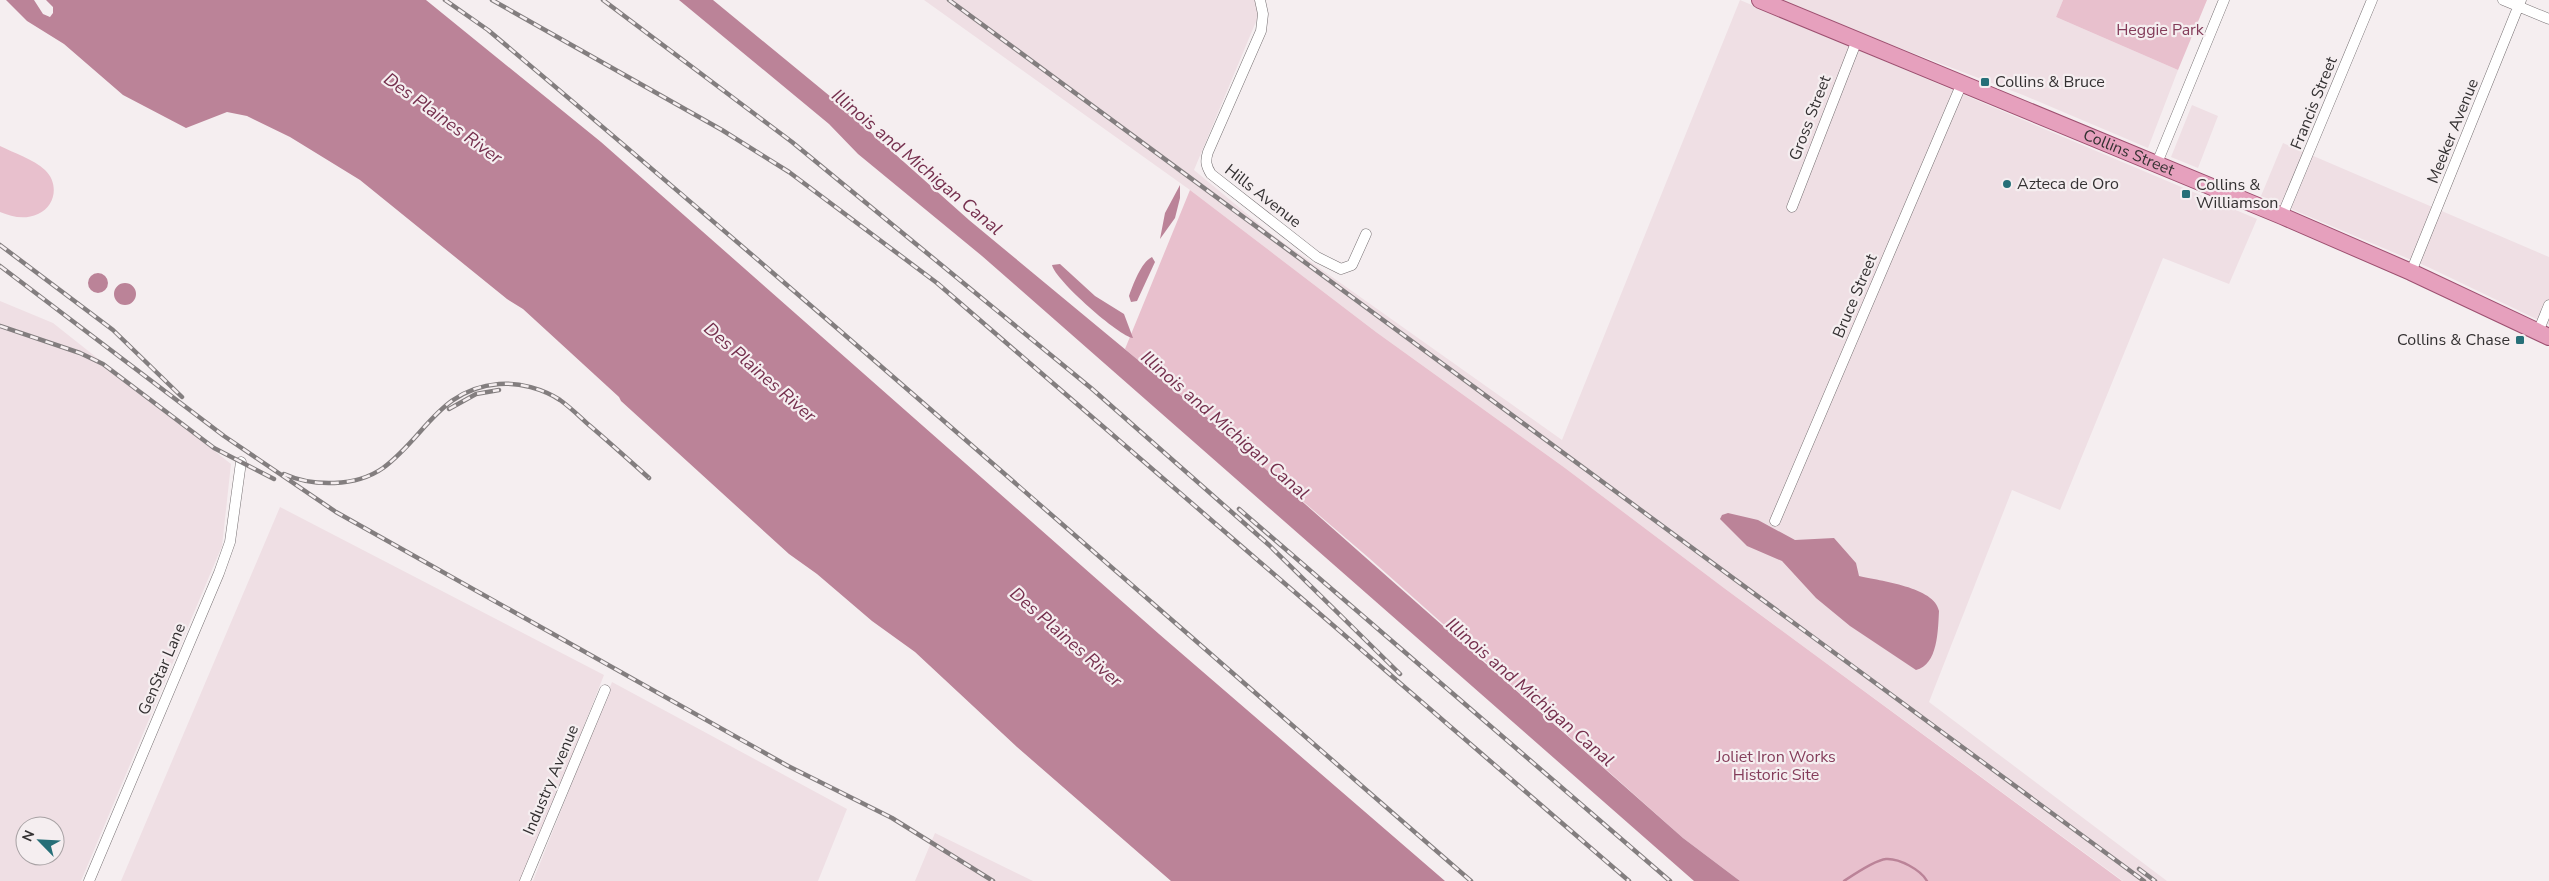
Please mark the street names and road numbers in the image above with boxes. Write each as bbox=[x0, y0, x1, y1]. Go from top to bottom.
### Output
street label: Francis Street bbox=[2285, 53, 2343, 153]
street label: Gross Street bbox=[1784, 72, 1836, 164]
street label: Meeker Avenue bbox=[2422, 75, 2484, 187]
street label: Collins Street bbox=[2080, 124, 2178, 181]
street label: Hills Avenue bbox=[1220, 159, 1306, 233]
street label: Bruce Street bbox=[1827, 250, 1883, 341]
street label: GenStar Lane bbox=[133, 620, 191, 718]
street label: Industry Avenue bbox=[518, 722, 584, 838]

